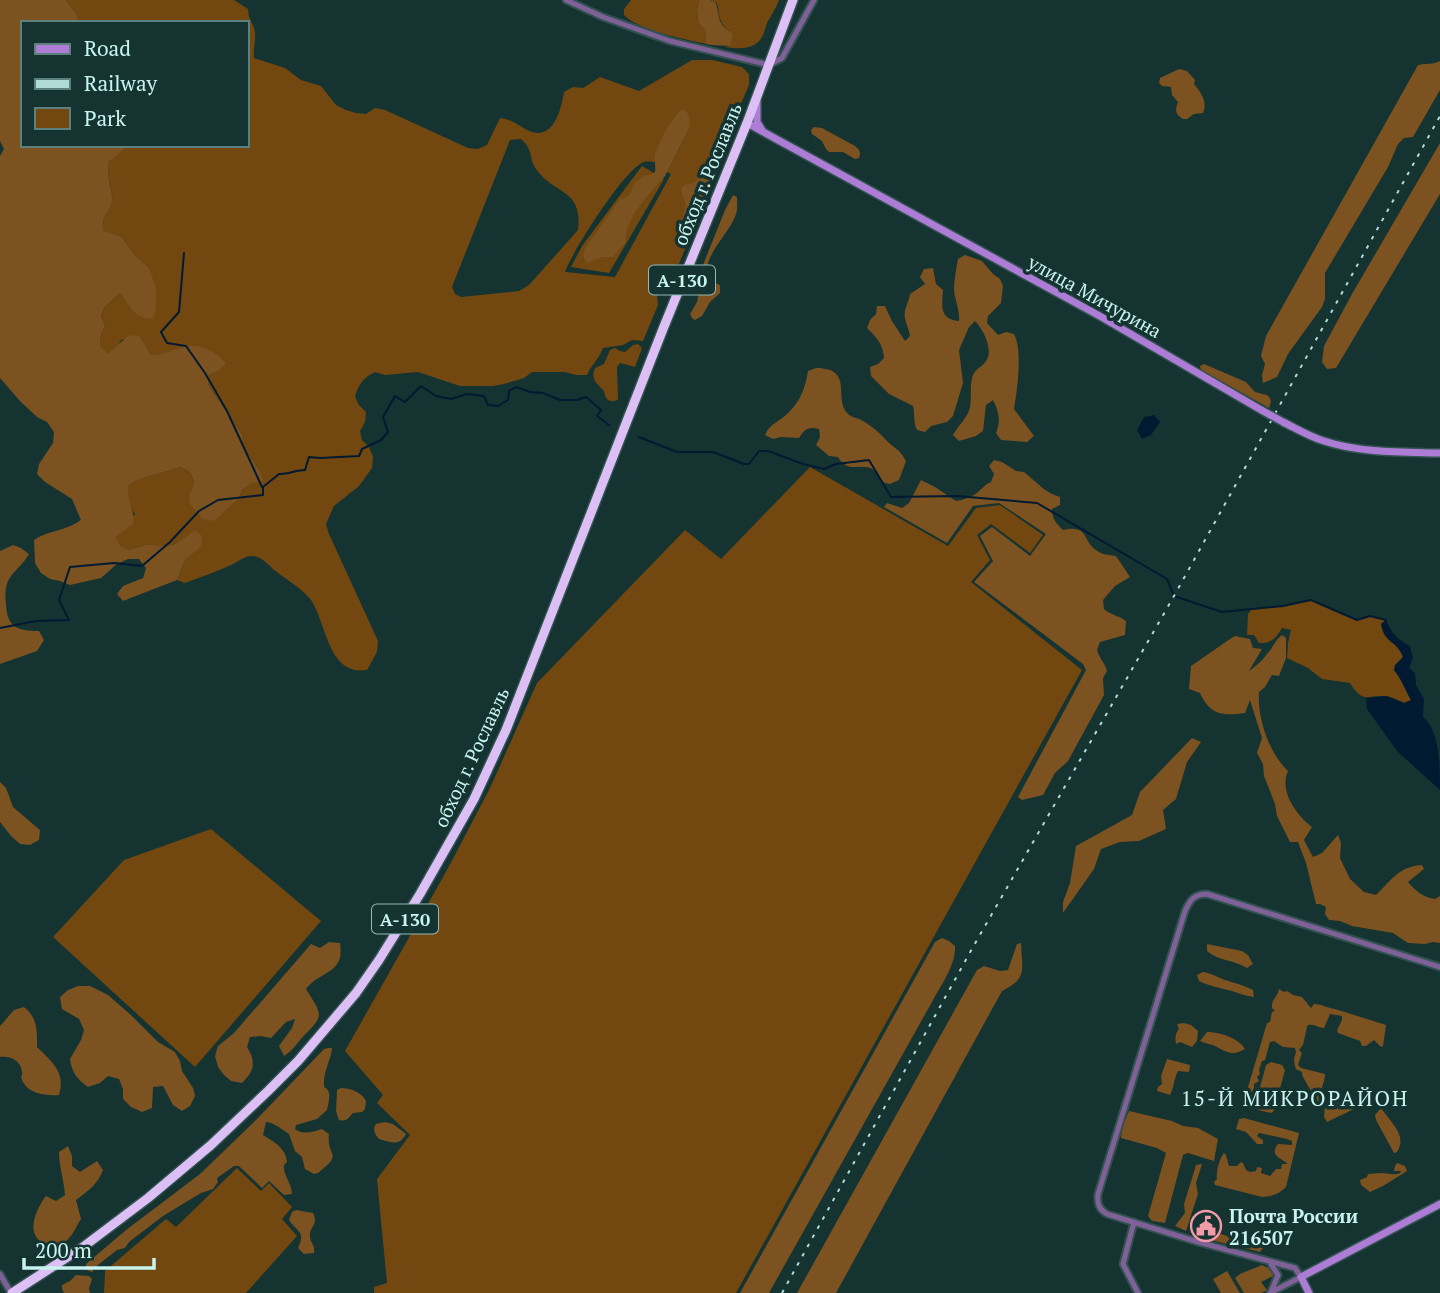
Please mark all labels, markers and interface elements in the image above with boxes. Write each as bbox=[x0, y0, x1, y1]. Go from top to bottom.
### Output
legend bbox=[21, 21, 248, 147]
text: Road bbox=[84, 34, 131, 62]
text: Railway bbox=[84, 69, 158, 97]
street label: обход г. Рославль bbox=[667, 99, 747, 249]
text: Park bbox=[84, 104, 126, 132]
street label: улица Мичурина bbox=[1023, 248, 1167, 343]
road number: А-130 bbox=[649, 266, 715, 294]
street label: обход г. Рославль bbox=[428, 683, 514, 831]
road number: А-130 bbox=[372, 904, 438, 934]
district label: 15-Й МИКРОРАЙОН bbox=[1181, 1084, 1409, 1112]
place label: Почта России 216507 bbox=[1229, 1203, 1359, 1250]
public building icon: Почта России 216507 bbox=[1189, 1209, 1223, 1243]
scale bar bbox=[24, 1226, 154, 1270]
text: 200 m bbox=[35, 1236, 92, 1264]

